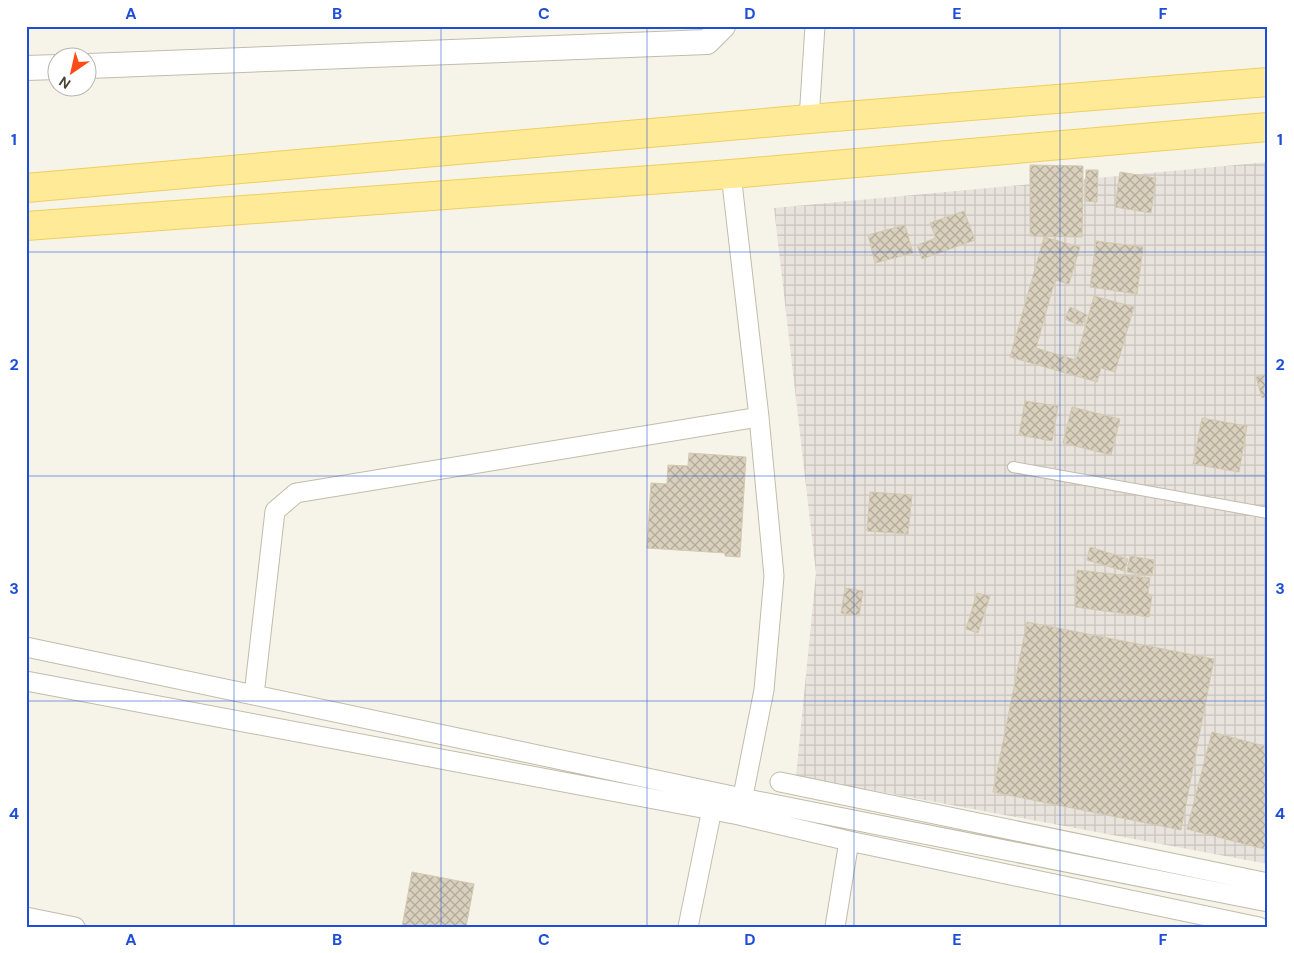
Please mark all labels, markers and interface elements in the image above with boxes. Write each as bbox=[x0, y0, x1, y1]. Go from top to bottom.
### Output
text: A bbox=[125, 3, 137, 24]
text: B bbox=[332, 3, 342, 24]
text: C bbox=[538, 3, 550, 24]
text: D bbox=[744, 3, 756, 24]
text: E bbox=[952, 3, 962, 24]
text: F bbox=[1159, 3, 1168, 24]
north arrow bbox=[48, 48, 98, 98]
text: N bbox=[55, 72, 74, 93]
text: 1 bbox=[11, 129, 17, 150]
text: 1 bbox=[1277, 129, 1283, 150]
text: 2 bbox=[9, 354, 19, 375]
text: 2 bbox=[1275, 354, 1285, 375]
text: 3 bbox=[9, 578, 19, 599]
text: 3 bbox=[1275, 578, 1285, 599]
text: 4 bbox=[9, 803, 19, 824]
text: 4 bbox=[1275, 803, 1285, 824]
text: A bbox=[125, 929, 137, 950]
text: B bbox=[332, 929, 342, 950]
text: C bbox=[538, 929, 550, 950]
text: D bbox=[744, 929, 756, 950]
text: E bbox=[952, 929, 962, 950]
text: F bbox=[1159, 929, 1168, 950]

